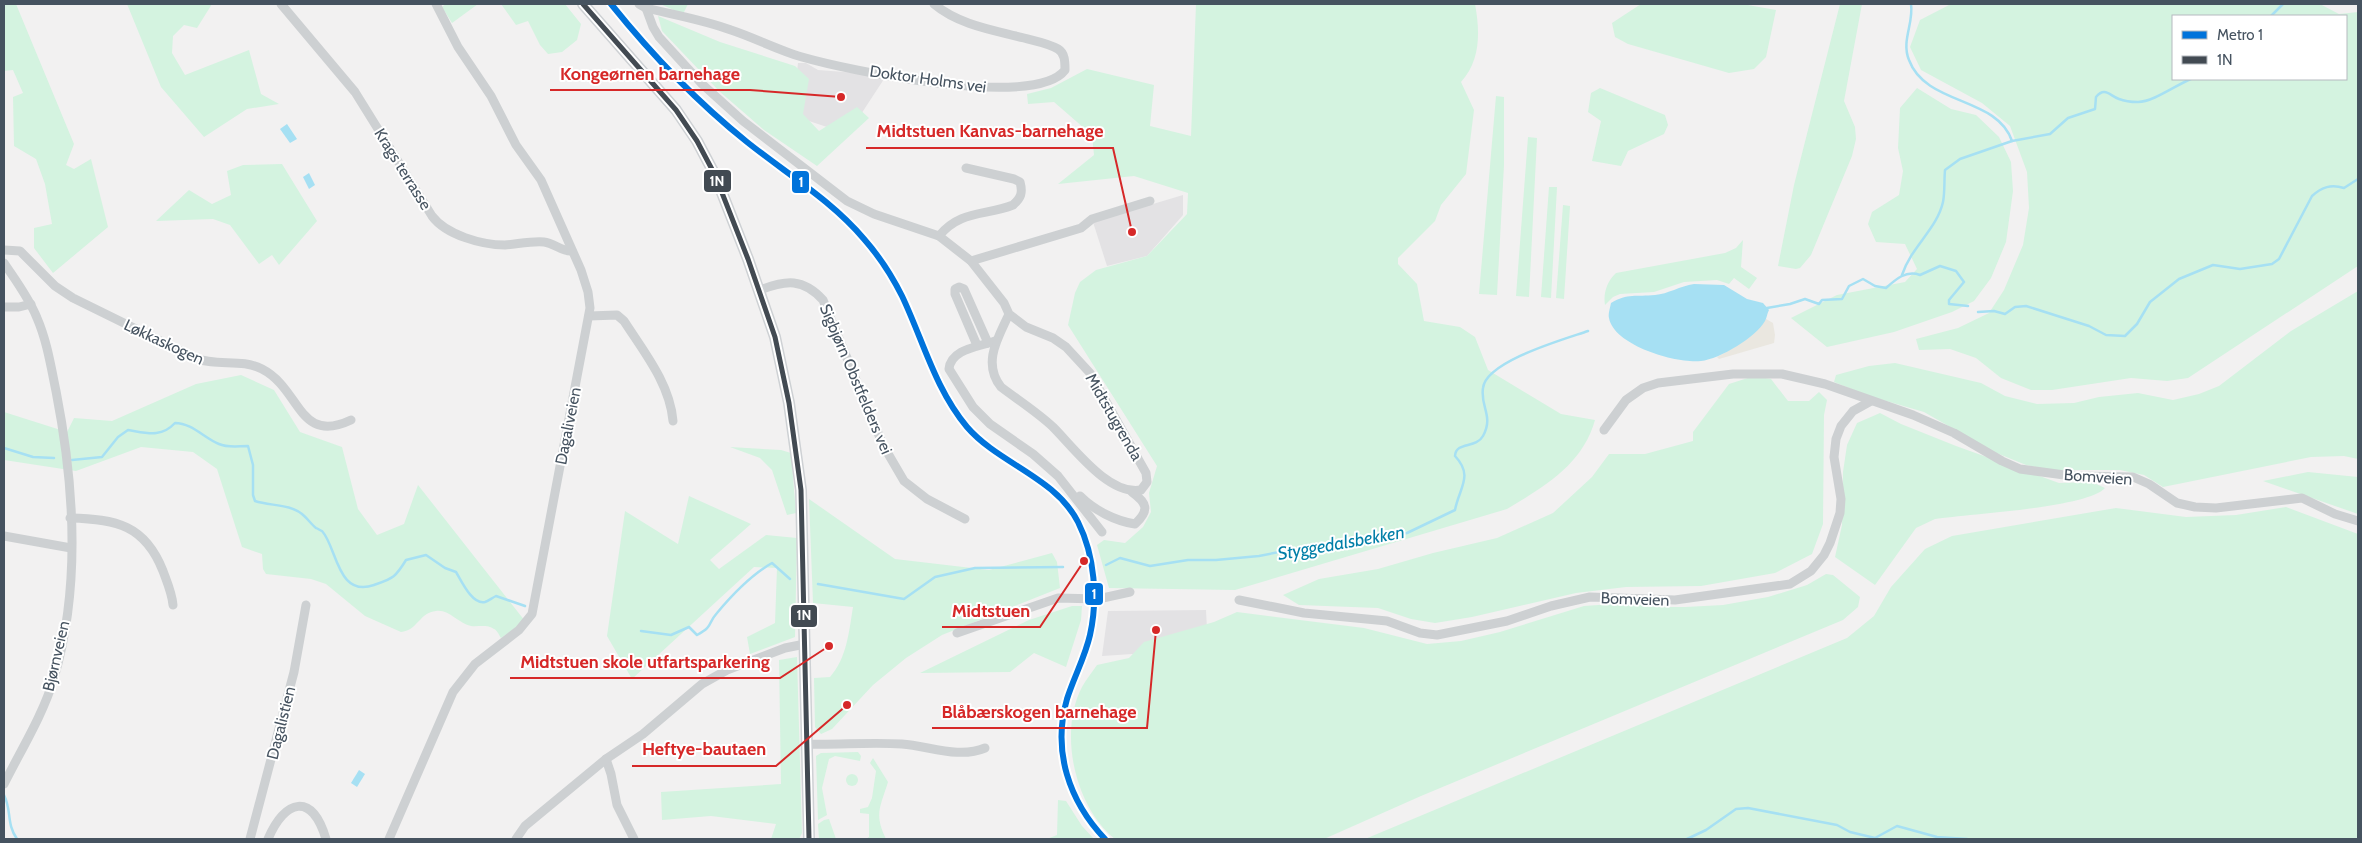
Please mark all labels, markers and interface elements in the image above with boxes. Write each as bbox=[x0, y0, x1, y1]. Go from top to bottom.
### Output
legend bbox=[2172, 15, 2347, 80]
text: Metro 1 bbox=[2217, 26, 2263, 44]
text: 1N bbox=[2217, 51, 2232, 69]
callout: Kongeørnen barnehage bbox=[550, 57, 750, 90]
street label: Doktor Holms vei bbox=[868, 61, 988, 97]
text: Kongeørnen barnehage bbox=[560, 63, 740, 85]
callout: Midtstuen Kanvas-barnehage bbox=[866, 115, 1113, 148]
text: Midtstuen Kanvas-barnehage bbox=[877, 120, 1103, 142]
street label: Krags terrasse bbox=[370, 125, 436, 213]
line badge: 1N bbox=[703, 169, 732, 193]
line badge: 1 bbox=[791, 170, 810, 194]
text: 1N bbox=[709, 172, 725, 190]
text: 1 bbox=[798, 173, 804, 191]
street label: Sigbjørn Obstfelders vei bbox=[816, 301, 896, 457]
street label: Løkkaskogen bbox=[121, 315, 207, 369]
street label: Midtstugrenda bbox=[1081, 370, 1147, 464]
street label: Dagaliveien bbox=[551, 386, 585, 466]
street label: Bomveien bbox=[2063, 465, 2133, 489]
water label: Styggedalsbekken bbox=[1276, 521, 1406, 565]
line badge: 1 bbox=[1084, 582, 1104, 606]
text: 1 bbox=[1091, 585, 1097, 603]
street label: Bomveien bbox=[1600, 588, 1670, 610]
callout: Midtstuen bbox=[942, 594, 1040, 627]
text: Midtstuen bbox=[952, 600, 1030, 622]
line badge: 1N bbox=[790, 604, 818, 628]
text: 1N bbox=[796, 606, 812, 624]
street label: Bjørnveien bbox=[39, 619, 73, 693]
callout: Midtstuen skole utfartsparkering bbox=[510, 645, 780, 678]
text: Midtstuen skole utfartsparkering bbox=[520, 651, 770, 673]
street label: Dagalistien bbox=[263, 684, 299, 761]
callout: Blåbærskogen barnehage bbox=[932, 695, 1147, 728]
text: Blåbærskogen barnehage bbox=[941, 701, 1137, 723]
callout: Heftye-bautaen bbox=[632, 733, 776, 766]
text: Heftye-bautaen bbox=[642, 738, 766, 760]

